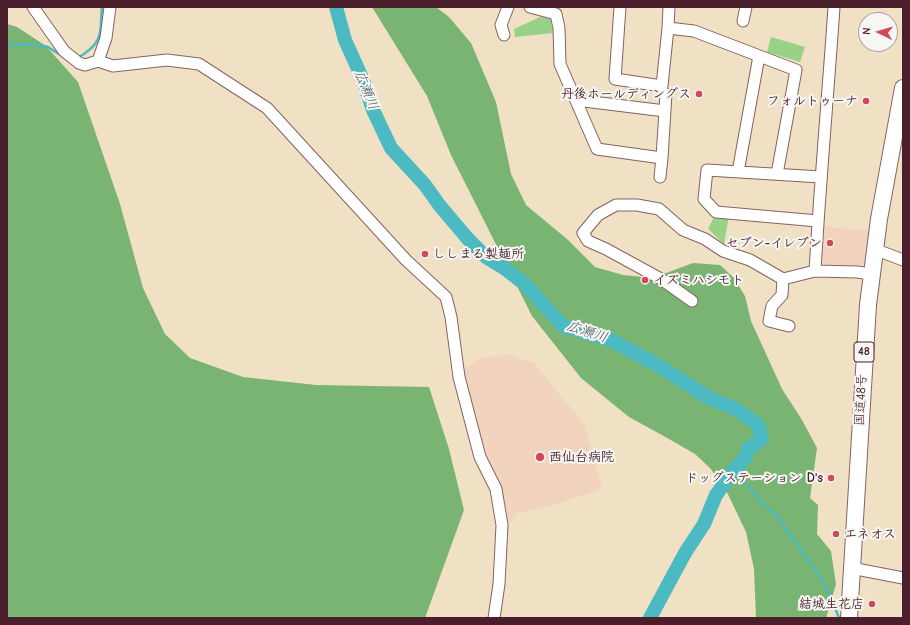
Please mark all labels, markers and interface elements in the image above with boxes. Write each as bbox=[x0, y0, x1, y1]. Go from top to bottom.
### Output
north arrow bbox=[858, 12, 898, 52]
text: N bbox=[860, 27, 873, 35]
water label: 広瀬川 bbox=[350, 67, 382, 113]
place label: 丹後ホールディングス bbox=[561, 86, 691, 102]
marker: 丹後ホールディングス bbox=[694, 89, 704, 99]
place label: フォルトゥーナ bbox=[767, 93, 858, 109]
marker: フォルトゥーナ bbox=[861, 96, 871, 106]
place label: セブン-イレブン bbox=[726, 235, 822, 251]
marker: セブン-イレブン bbox=[825, 238, 835, 248]
place label: ししまる製麺所 bbox=[433, 246, 524, 262]
marker: ししまる製麺所 bbox=[420, 249, 430, 259]
place label: イズミハシモト bbox=[653, 272, 744, 288]
marker: イズミハシモト bbox=[640, 275, 650, 285]
water label: 広瀬川 bbox=[564, 318, 610, 346]
road number: 48 bbox=[854, 342, 874, 362]
street label: 国道48号 bbox=[852, 374, 870, 426]
place label: 西仙台病院 bbox=[549, 449, 614, 465]
marker: 西仙台病院 bbox=[534, 451, 546, 463]
place label: ドッグステーション D's bbox=[685, 470, 823, 486]
marker: ドッグステーション D's bbox=[826, 473, 836, 483]
place label: エネオス bbox=[844, 526, 896, 542]
marker: エネオス bbox=[831, 529, 841, 539]
place label: 結城生花店 bbox=[799, 596, 864, 612]
marker: 結城生花店 bbox=[867, 599, 877, 609]

